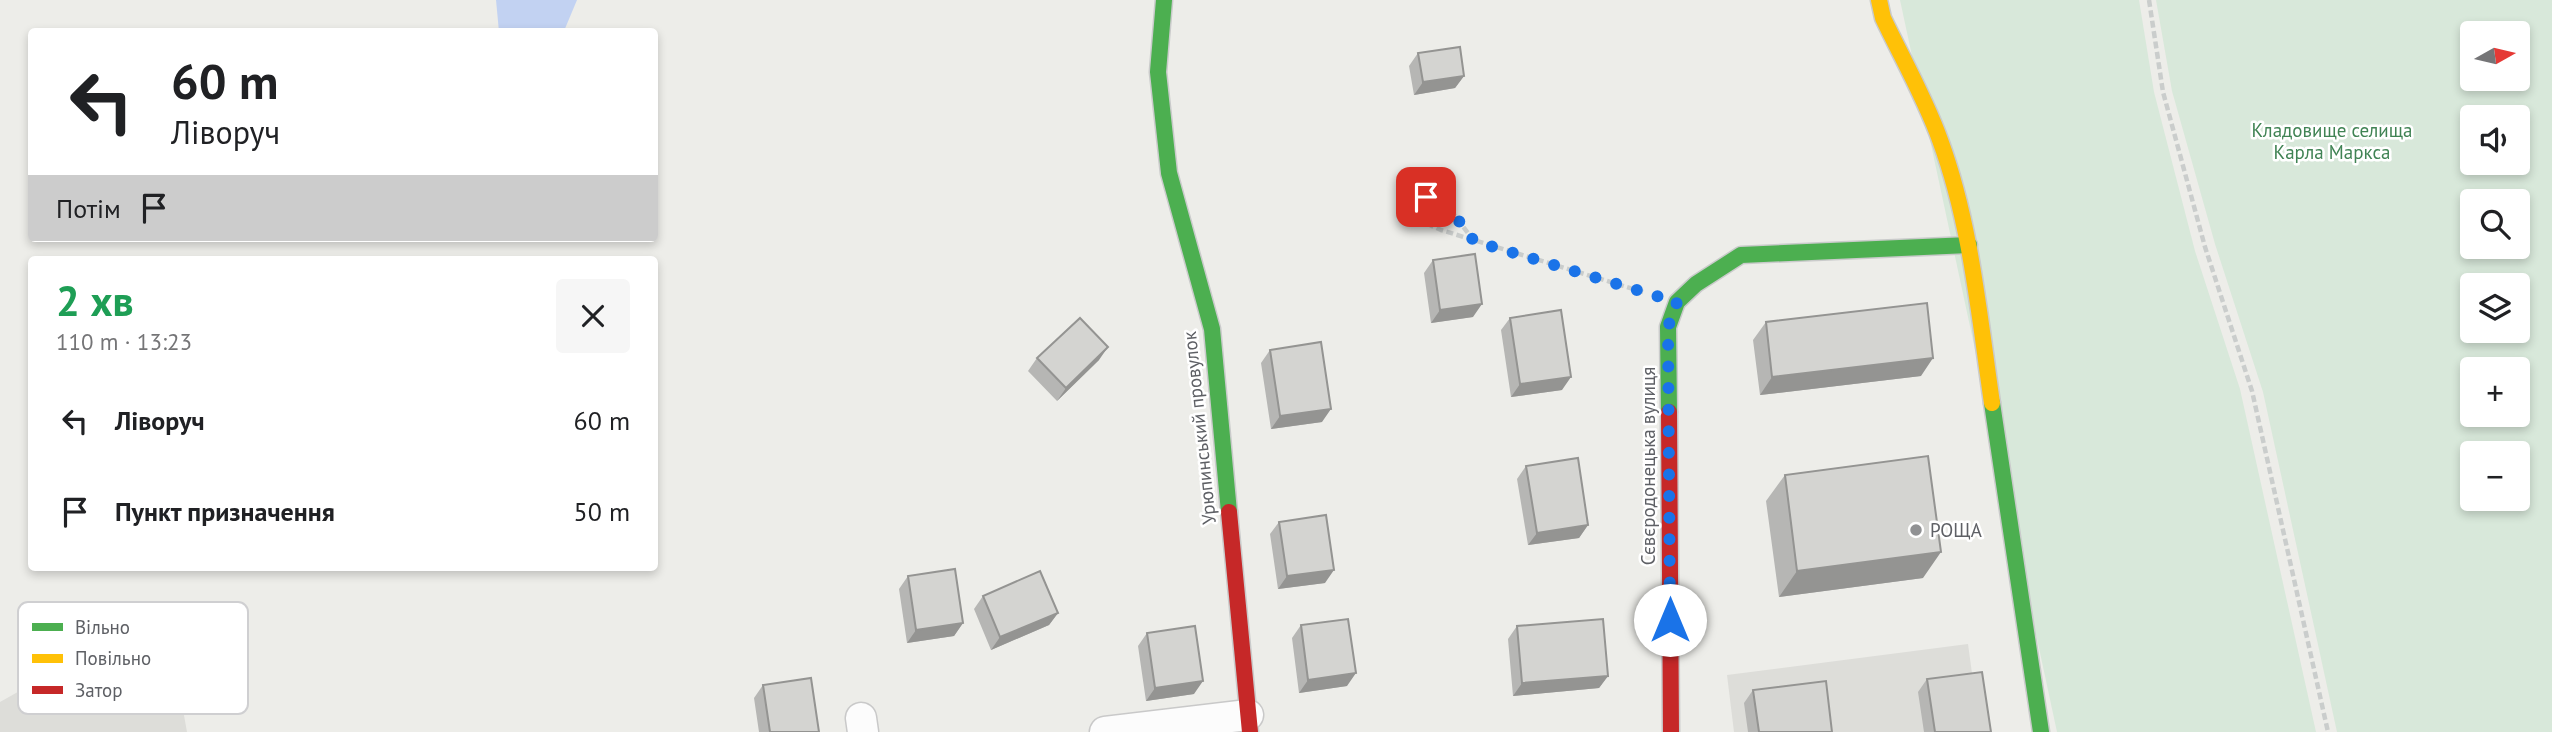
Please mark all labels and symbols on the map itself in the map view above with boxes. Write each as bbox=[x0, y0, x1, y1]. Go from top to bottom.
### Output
north arrow bbox=[2460, 21, 2530, 91]
park label: Кладовище селища Карла Маркса bbox=[2252, 118, 2412, 164]
pin bbox=[1396, 167, 1456, 227]
street label: Урюпинський провулок bbox=[1177, 330, 1221, 526]
street label: Сєвєродонецька вулиця bbox=[1636, 367, 1660, 565]
place label: РОЩА bbox=[1930, 518, 1982, 542]
marker: РОЩА bbox=[1908, 522, 1924, 538]
position arrow bbox=[1633, 583, 1707, 657]
legend bbox=[18, 602, 248, 714]
text: Вільно bbox=[75, 615, 130, 639]
text: Повільно bbox=[75, 646, 151, 670]
text: Затор bbox=[75, 678, 122, 702]

